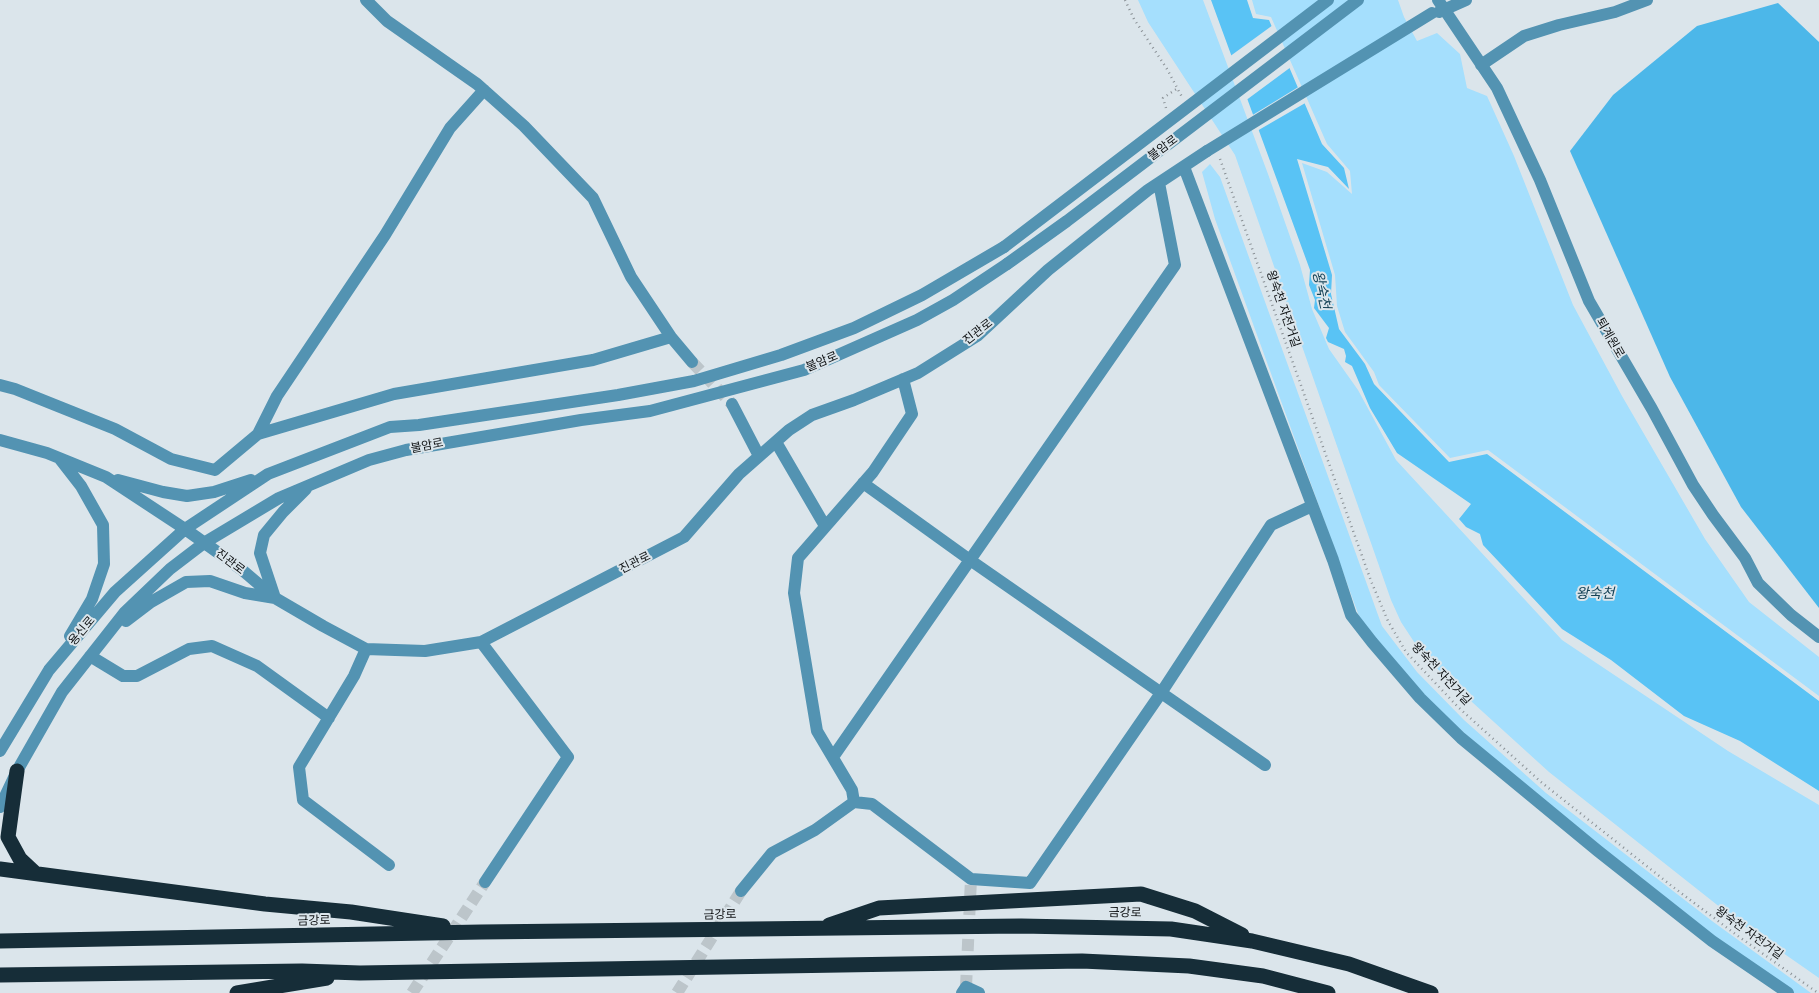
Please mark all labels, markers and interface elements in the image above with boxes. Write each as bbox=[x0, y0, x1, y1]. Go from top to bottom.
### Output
street label: 불암로 bbox=[1145, 132, 1181, 164]
street label: 왕숙천 자전거길 bbox=[1263, 269, 1303, 349]
water label: 왕숙천 bbox=[1308, 269, 1334, 311]
street label: 퇴계원로 bbox=[1593, 315, 1627, 361]
street label: 진관로 bbox=[961, 316, 995, 348]
street label: 불암로 bbox=[804, 349, 840, 375]
street label: 불암로 bbox=[409, 436, 445, 456]
street label: 진관로 bbox=[212, 546, 248, 578]
street label: 진관로 bbox=[617, 549, 653, 577]
water label: 왕숙천 bbox=[1576, 586, 1614, 602]
street label: 용신로 bbox=[66, 614, 98, 648]
street label: 왕숙천 자전거길 bbox=[1408, 640, 1474, 708]
street label: 왕숙천 자전거길 bbox=[1712, 904, 1786, 962]
street label: 금강로 bbox=[1108, 906, 1142, 920]
street label: 금강로 bbox=[703, 908, 737, 922]
street label: 금강로 bbox=[297, 914, 331, 928]

